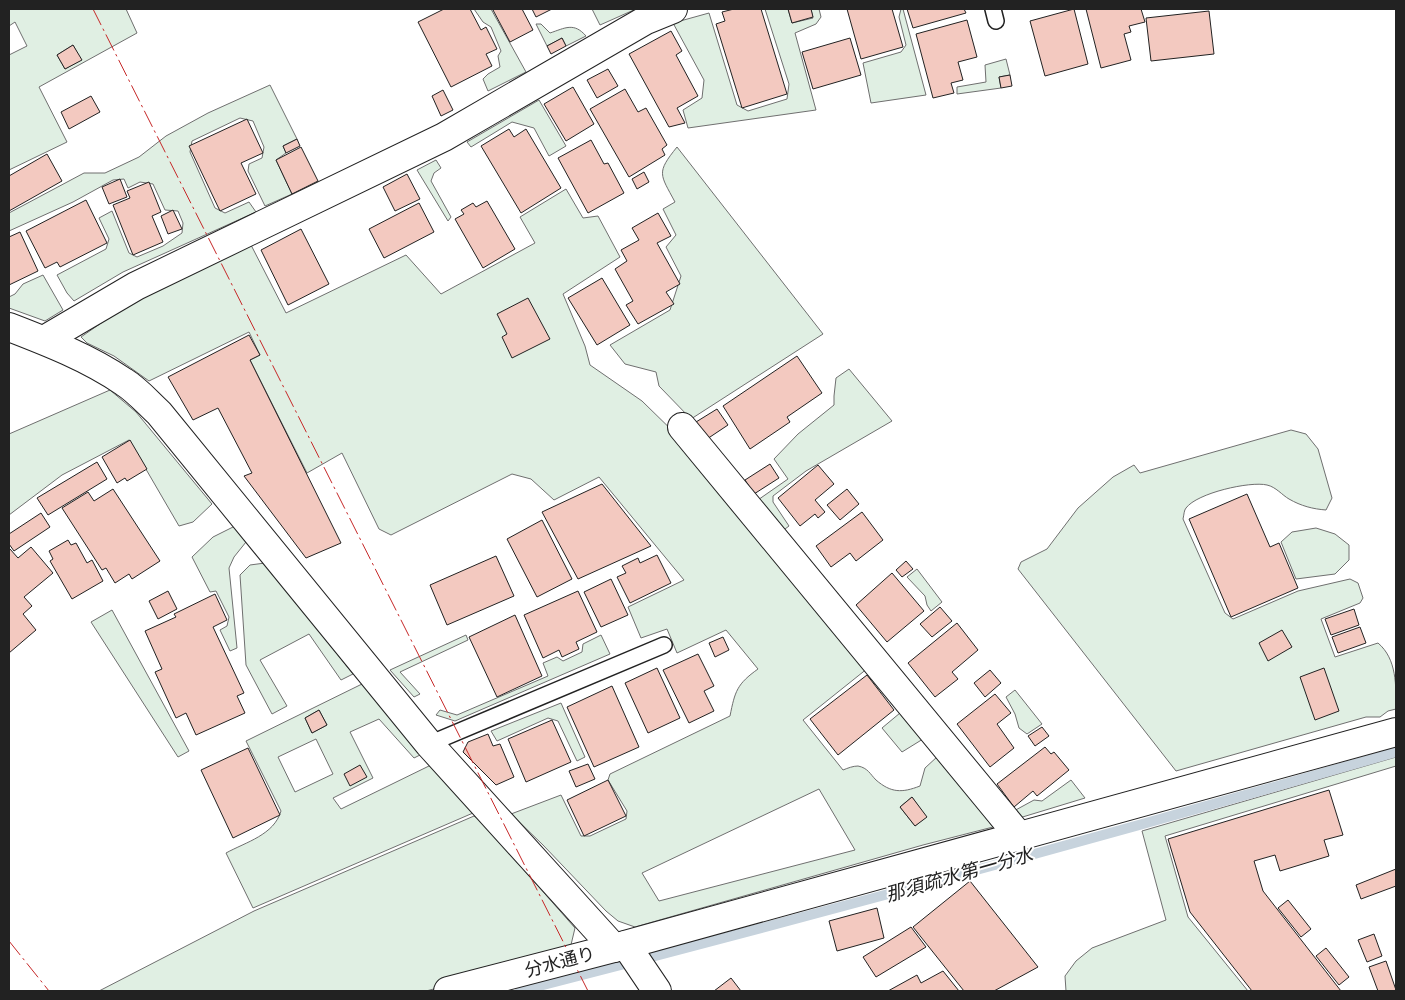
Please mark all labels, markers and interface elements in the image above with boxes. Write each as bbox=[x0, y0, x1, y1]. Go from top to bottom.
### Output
water label: 那須疏水第一分水 bbox=[883, 842, 1037, 906]
street label: 分水通り bbox=[522, 942, 597, 981]

